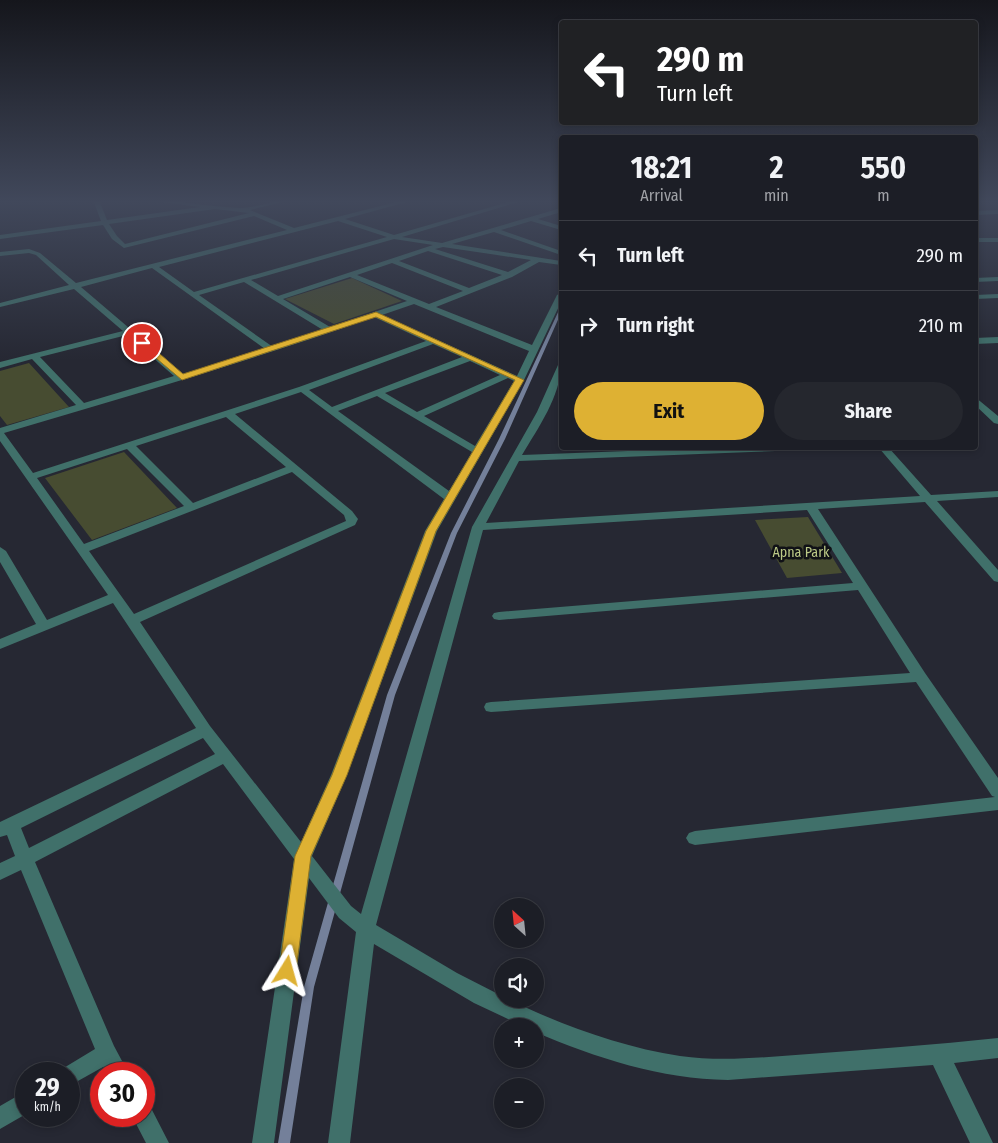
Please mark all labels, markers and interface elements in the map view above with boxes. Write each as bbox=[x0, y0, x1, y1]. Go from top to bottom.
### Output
text: 290 m bbox=[657, 38, 744, 80]
icon: left bbox=[574, 40, 639, 105]
text: Turn left bbox=[657, 80, 733, 107]
text: 18:21 bbox=[631, 150, 692, 186]
text: 2 bbox=[769, 150, 783, 186]
text: 550 bbox=[861, 150, 906, 186]
text: Arrival bbox=[640, 186, 683, 205]
text: min bbox=[764, 186, 789, 205]
text: m bbox=[877, 186, 890, 205]
icon: left bbox=[574, 242, 602, 270]
text: Turn left bbox=[617, 244, 684, 267]
text: 290 m bbox=[917, 244, 963, 267]
icon: right bbox=[574, 312, 602, 340]
text: Turn right bbox=[617, 314, 694, 337]
text: 210 m bbox=[919, 314, 963, 337]
pin bbox=[121, 322, 163, 364]
icon: arrive bbox=[128, 329, 156, 357]
button: Exit bbox=[574, 382, 764, 440]
button: Share bbox=[774, 382, 963, 440]
park label: Apna Park bbox=[772, 544, 830, 561]
north arrow bbox=[494, 898, 544, 948]
map controls bbox=[494, 898, 544, 1128]
position arrow bbox=[260, 944, 312, 996]
button: sound bbox=[494, 958, 544, 1008]
button: + bbox=[494, 1018, 544, 1068]
speed limit sign: 30 bbox=[90, 1062, 155, 1127]
text: 29 bbox=[35, 1073, 60, 1103]
button: − bbox=[494, 1078, 544, 1128]
text: km/h bbox=[34, 1100, 61, 1114]

